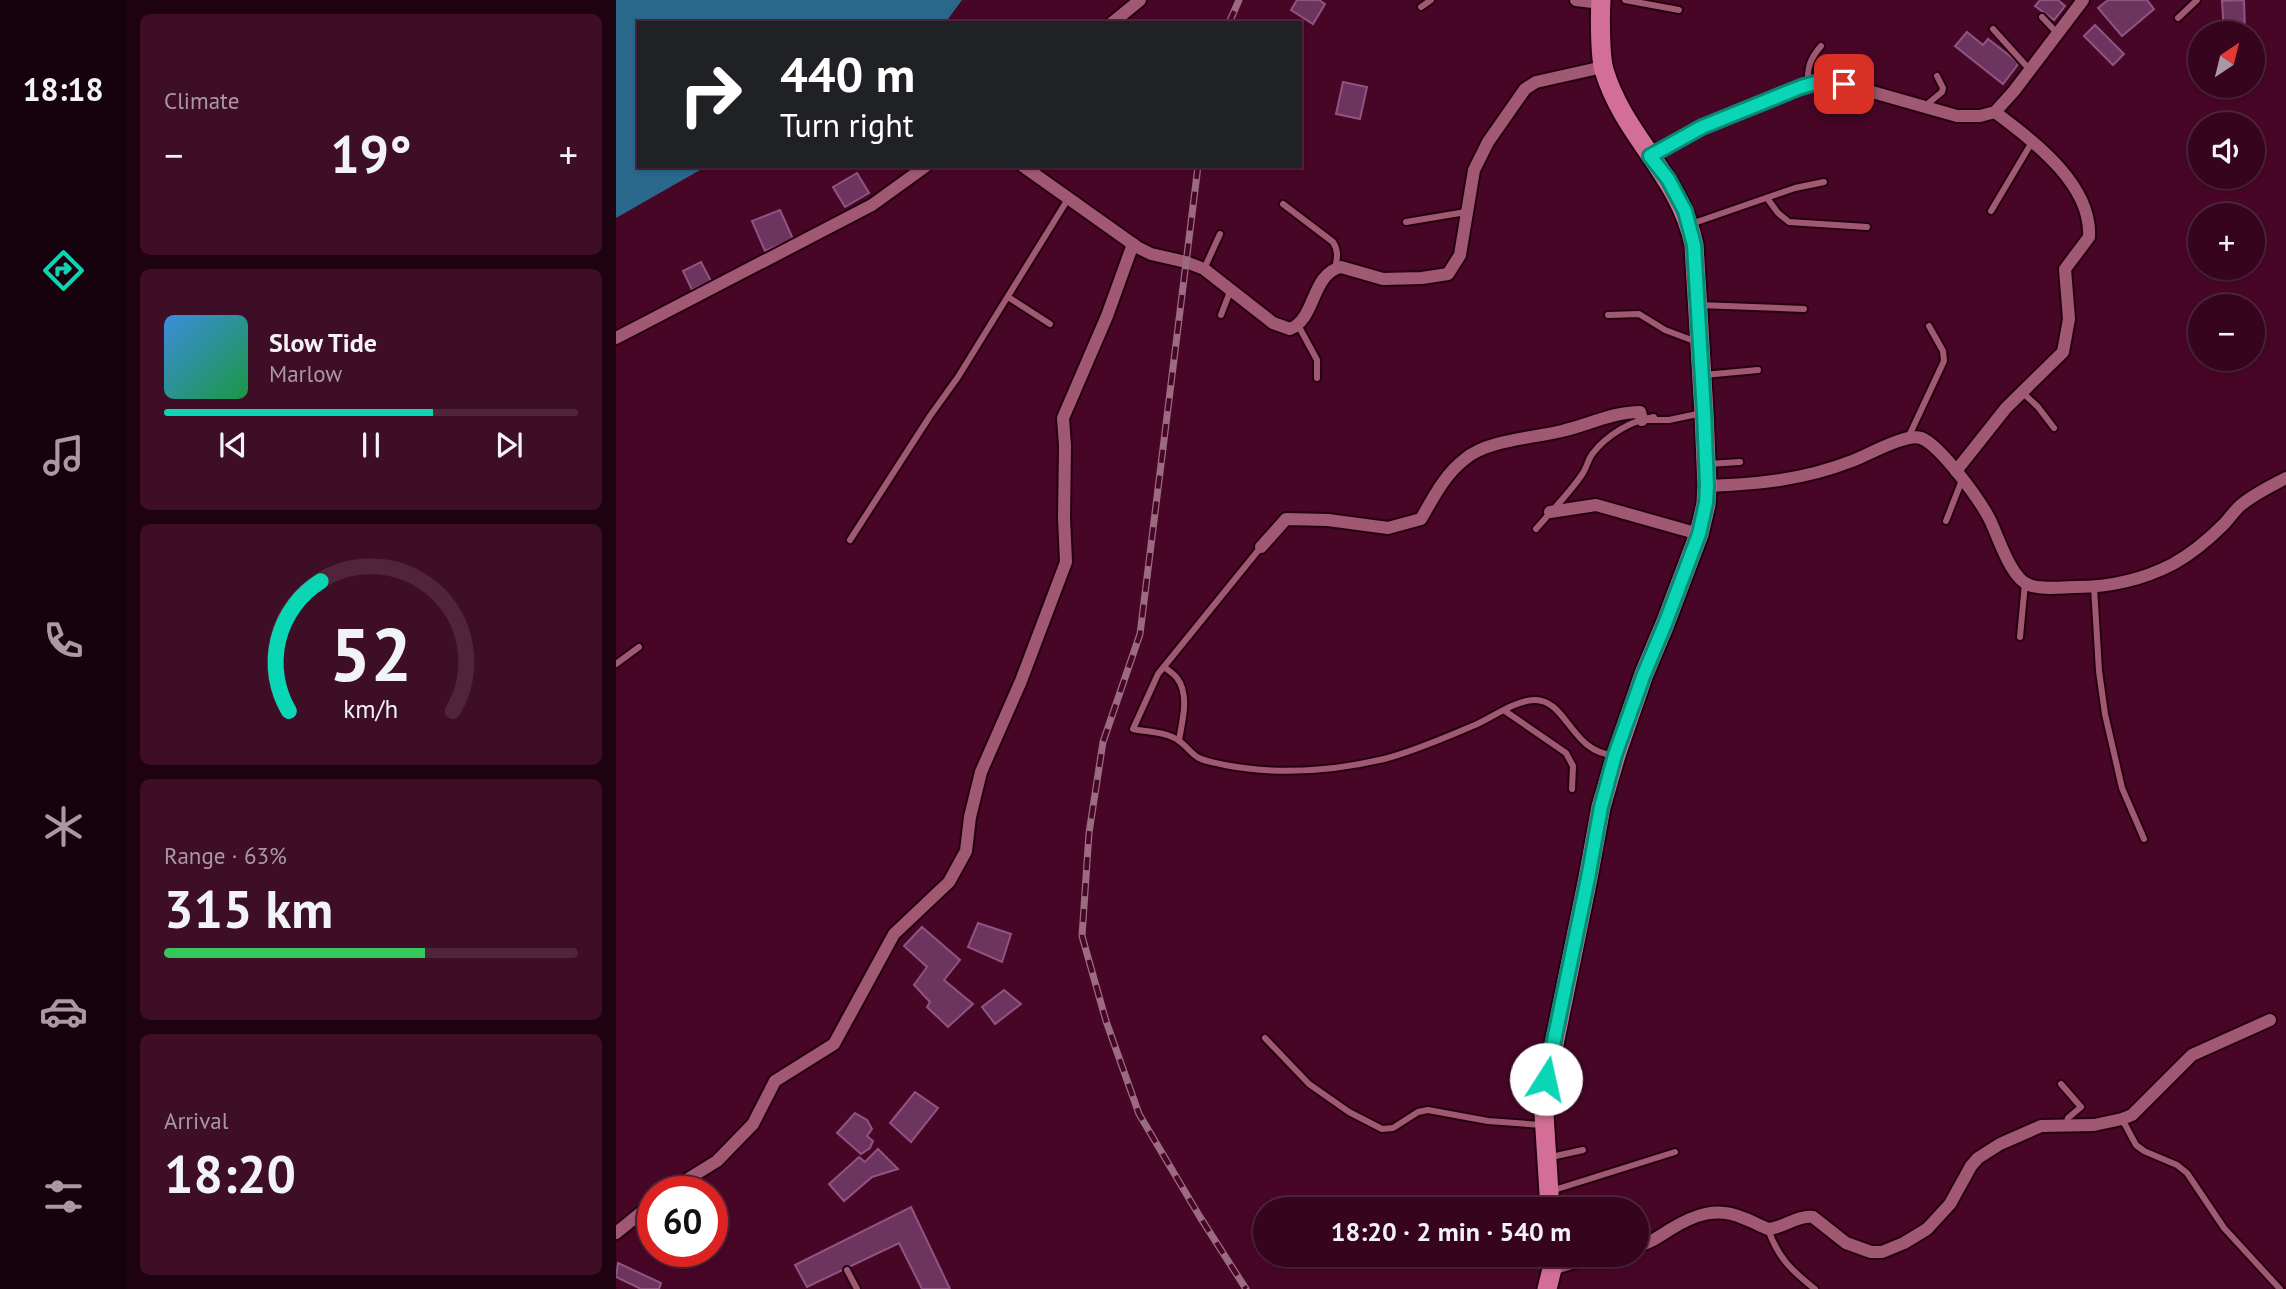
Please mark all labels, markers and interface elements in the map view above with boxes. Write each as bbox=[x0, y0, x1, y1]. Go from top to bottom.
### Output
north arrow bbox=[2188, 21, 2264, 98]
map controls bbox=[2188, 21, 2265, 371]
text: 440 m bbox=[780, 42, 915, 106]
icon: right bbox=[665, 49, 756, 140]
pin bbox=[1814, 54, 1874, 114]
icon: arrive bbox=[1825, 65, 1863, 103]
text: 18:18 bbox=[22, 68, 104, 110]
text: Climate bbox=[164, 86, 239, 115]
text: Turn right bbox=[780, 104, 914, 146]
button: sound bbox=[2188, 112, 2265, 189]
text: 19° bbox=[330, 120, 412, 187]
text: − bbox=[164, 130, 183, 179]
text: + bbox=[559, 130, 578, 179]
button: + bbox=[2188, 203, 2265, 280]
icon: directions bbox=[39, 246, 88, 295]
button: − bbox=[2188, 294, 2265, 371]
text: Slow Tide bbox=[269, 326, 377, 359]
text: Marlow bbox=[269, 359, 342, 388]
icon: previous bbox=[214, 426, 252, 464]
icon: pause bbox=[352, 426, 390, 464]
icon: next bbox=[490, 426, 528, 464]
icon: music bbox=[39, 431, 88, 480]
text: 52 bbox=[330, 607, 412, 701]
icon: phone bbox=[39, 616, 88, 665]
text: km/h bbox=[344, 692, 398, 724]
icon: climate bbox=[39, 802, 88, 851]
text: Range · 63% bbox=[164, 841, 287, 870]
text: 315 km bbox=[164, 875, 333, 942]
icon: car bbox=[39, 987, 88, 1036]
position arrow bbox=[1509, 1042, 1583, 1116]
text: Arrival bbox=[164, 1106, 228, 1135]
text: 18:20 bbox=[164, 1140, 296, 1207]
icon: filters bbox=[39, 1172, 88, 1221]
speed limit sign: 60 bbox=[637, 1176, 728, 1267]
text: 18:20 · 2 min · 540 m bbox=[1331, 1215, 1571, 1248]

